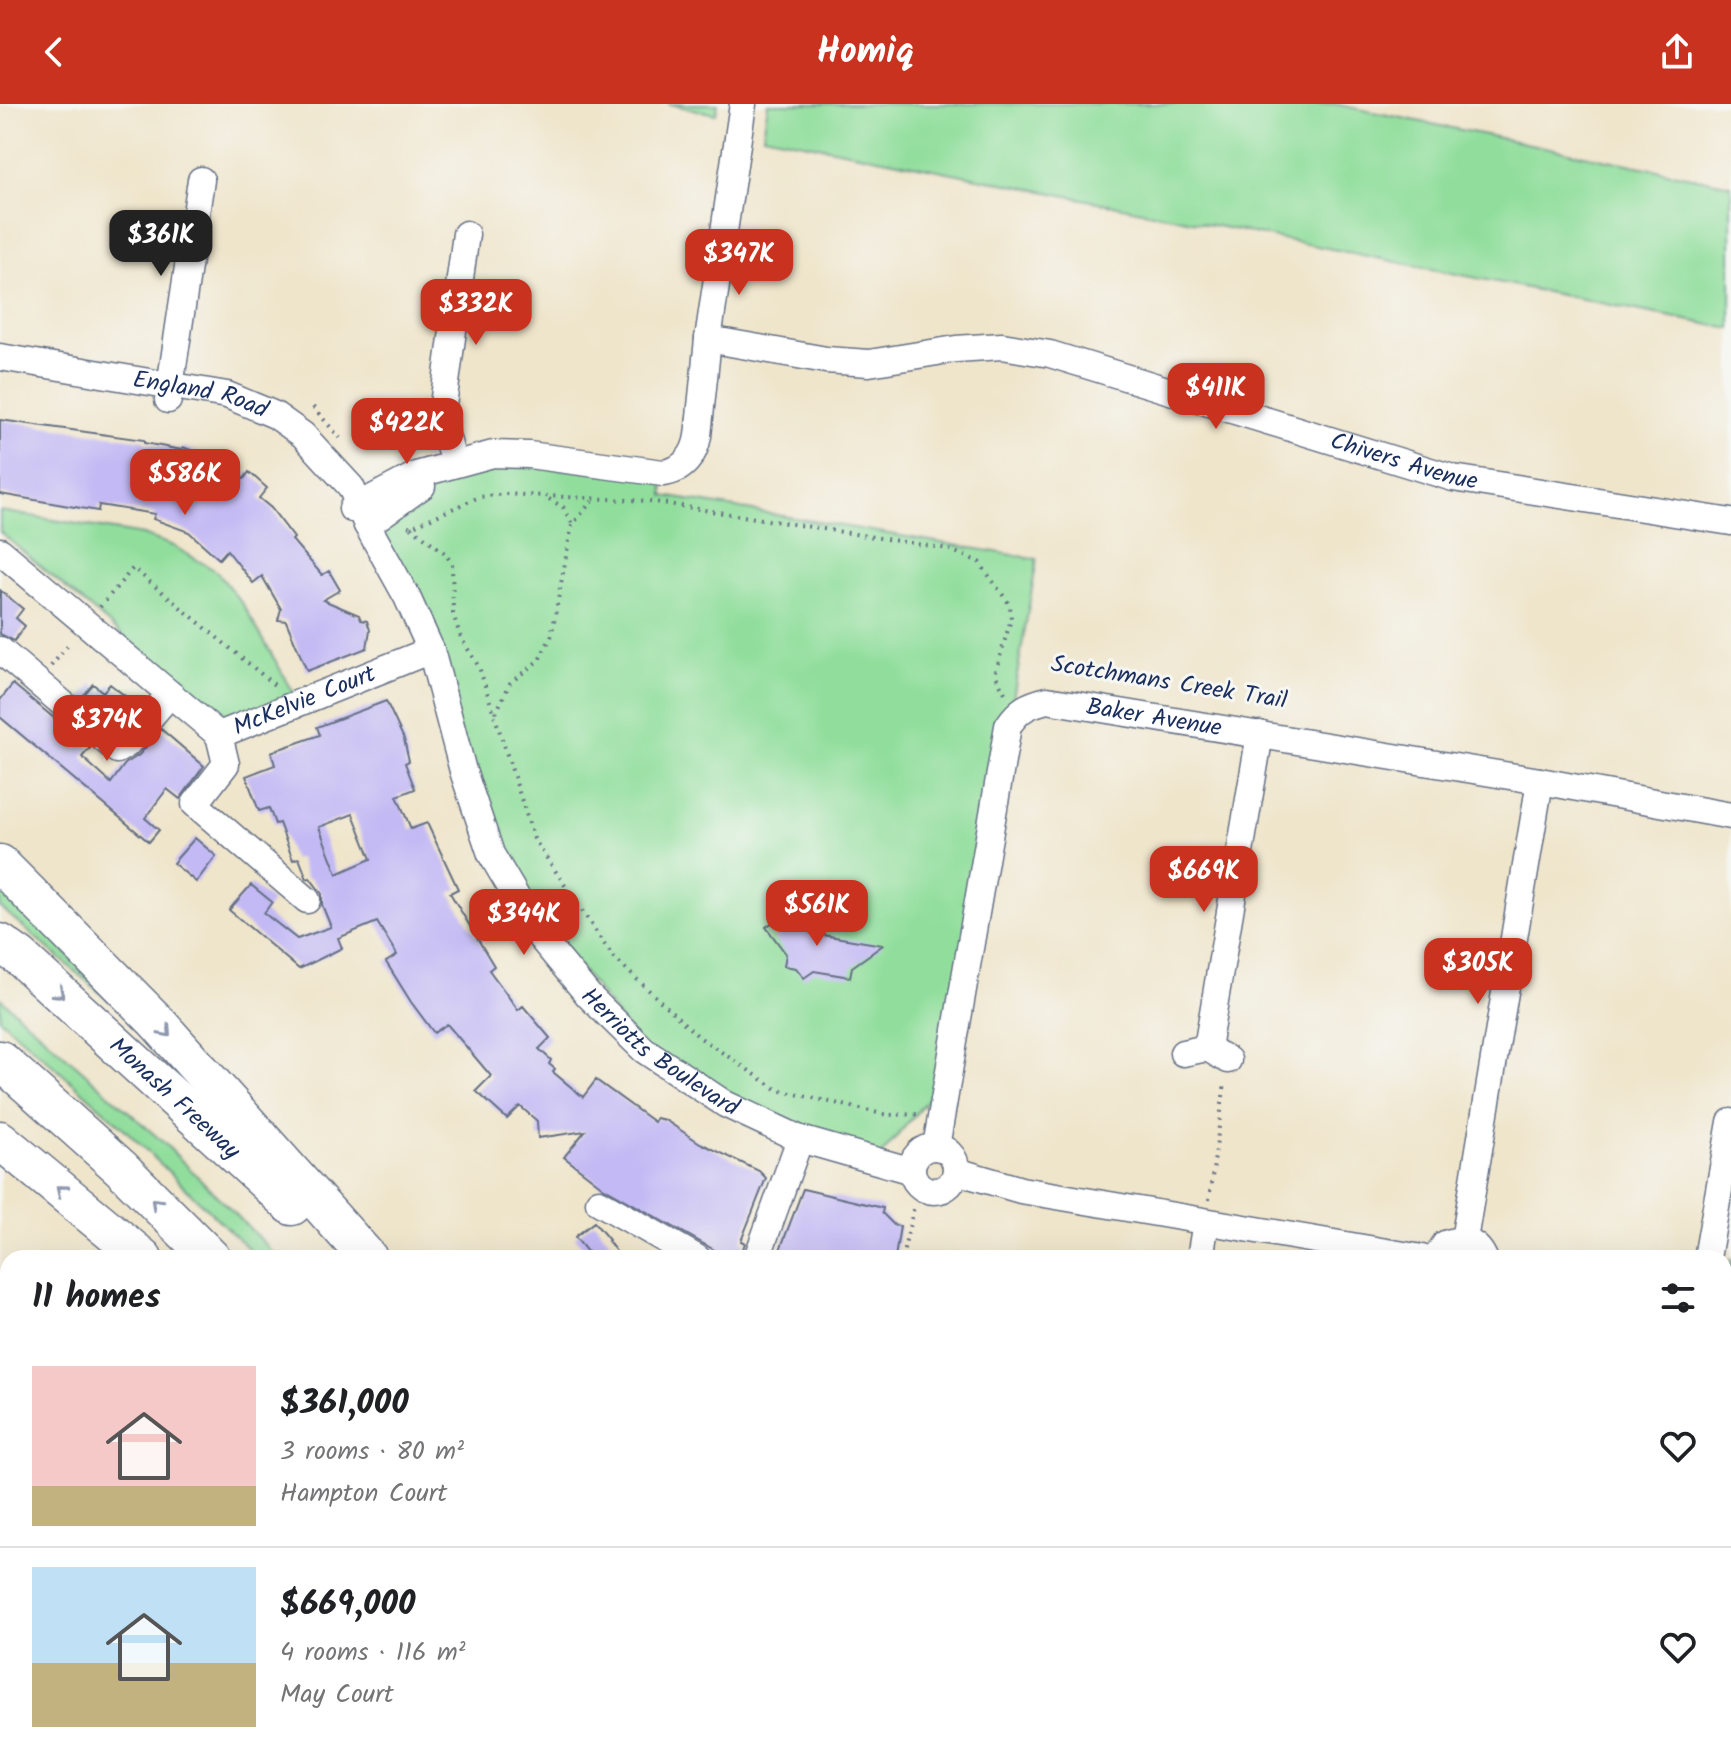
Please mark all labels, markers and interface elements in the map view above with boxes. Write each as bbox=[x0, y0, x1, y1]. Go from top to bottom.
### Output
text: Homiq bbox=[817, 24, 914, 81]
icon: back bbox=[32, 30, 76, 74]
icon: share bbox=[1655, 30, 1699, 74]
pin: $361K bbox=[105, 210, 217, 278]
text: $361K bbox=[127, 215, 195, 257]
pin: $347K bbox=[683, 229, 795, 297]
text: $347K bbox=[703, 234, 775, 276]
pin: $332K bbox=[420, 279, 532, 347]
text: $332K bbox=[439, 284, 513, 326]
street label: England Road bbox=[130, 360, 275, 430]
pin: $411K bbox=[1160, 363, 1272, 431]
text: $411K bbox=[1186, 368, 1246, 410]
pin: $422K bbox=[351, 398, 463, 466]
text: $422K bbox=[369, 403, 445, 445]
street label: Chivers Avenue bbox=[1325, 422, 1481, 501]
pin: $586K bbox=[129, 449, 241, 517]
text: $586K bbox=[148, 454, 222, 496]
street label: Scotchmans Creek Trail bbox=[1048, 645, 1290, 721]
street label: McKelvie Court bbox=[227, 654, 382, 747]
street label: Baker Avenue bbox=[1083, 687, 1225, 748]
pin: $374K bbox=[51, 695, 163, 763]
text: $374K bbox=[71, 700, 143, 742]
pin: $669K bbox=[1148, 846, 1260, 914]
text: $669K bbox=[1168, 851, 1240, 893]
pin: $561K bbox=[761, 880, 873, 948]
text: $561K bbox=[784, 885, 850, 927]
pin: $344K bbox=[468, 889, 580, 957]
text: $344K bbox=[487, 894, 561, 936]
pin: $305K bbox=[1422, 938, 1534, 1006]
text: $305K bbox=[1442, 943, 1514, 985]
street label: Herriotts Boulevard bbox=[571, 978, 746, 1128]
one-way arrow bbox=[50, 984, 65, 998]
one-way arrow bbox=[157, 1023, 171, 1037]
street label: Monash Freeway bbox=[100, 1028, 250, 1170]
one-way arrow bbox=[56, 1185, 71, 1200]
one-way arrow bbox=[151, 1197, 165, 1212]
text: 11 homes bbox=[32, 1271, 161, 1325]
icon: filters bbox=[1656, 1276, 1700, 1320]
text: $361,000 bbox=[280, 1377, 409, 1431]
icon: home bbox=[96, 1398, 192, 1494]
icon: heart bbox=[1656, 1424, 1700, 1468]
text: 3 rooms · 80 m² bbox=[280, 1431, 464, 1473]
text: Hampton Court bbox=[280, 1473, 447, 1515]
text: $669,000 bbox=[280, 1578, 415, 1632]
icon: home bbox=[96, 1599, 192, 1695]
icon: heart bbox=[1656, 1625, 1700, 1669]
text: 4 rooms · 116 m² bbox=[280, 1632, 466, 1674]
text: May Court bbox=[280, 1674, 394, 1716]

